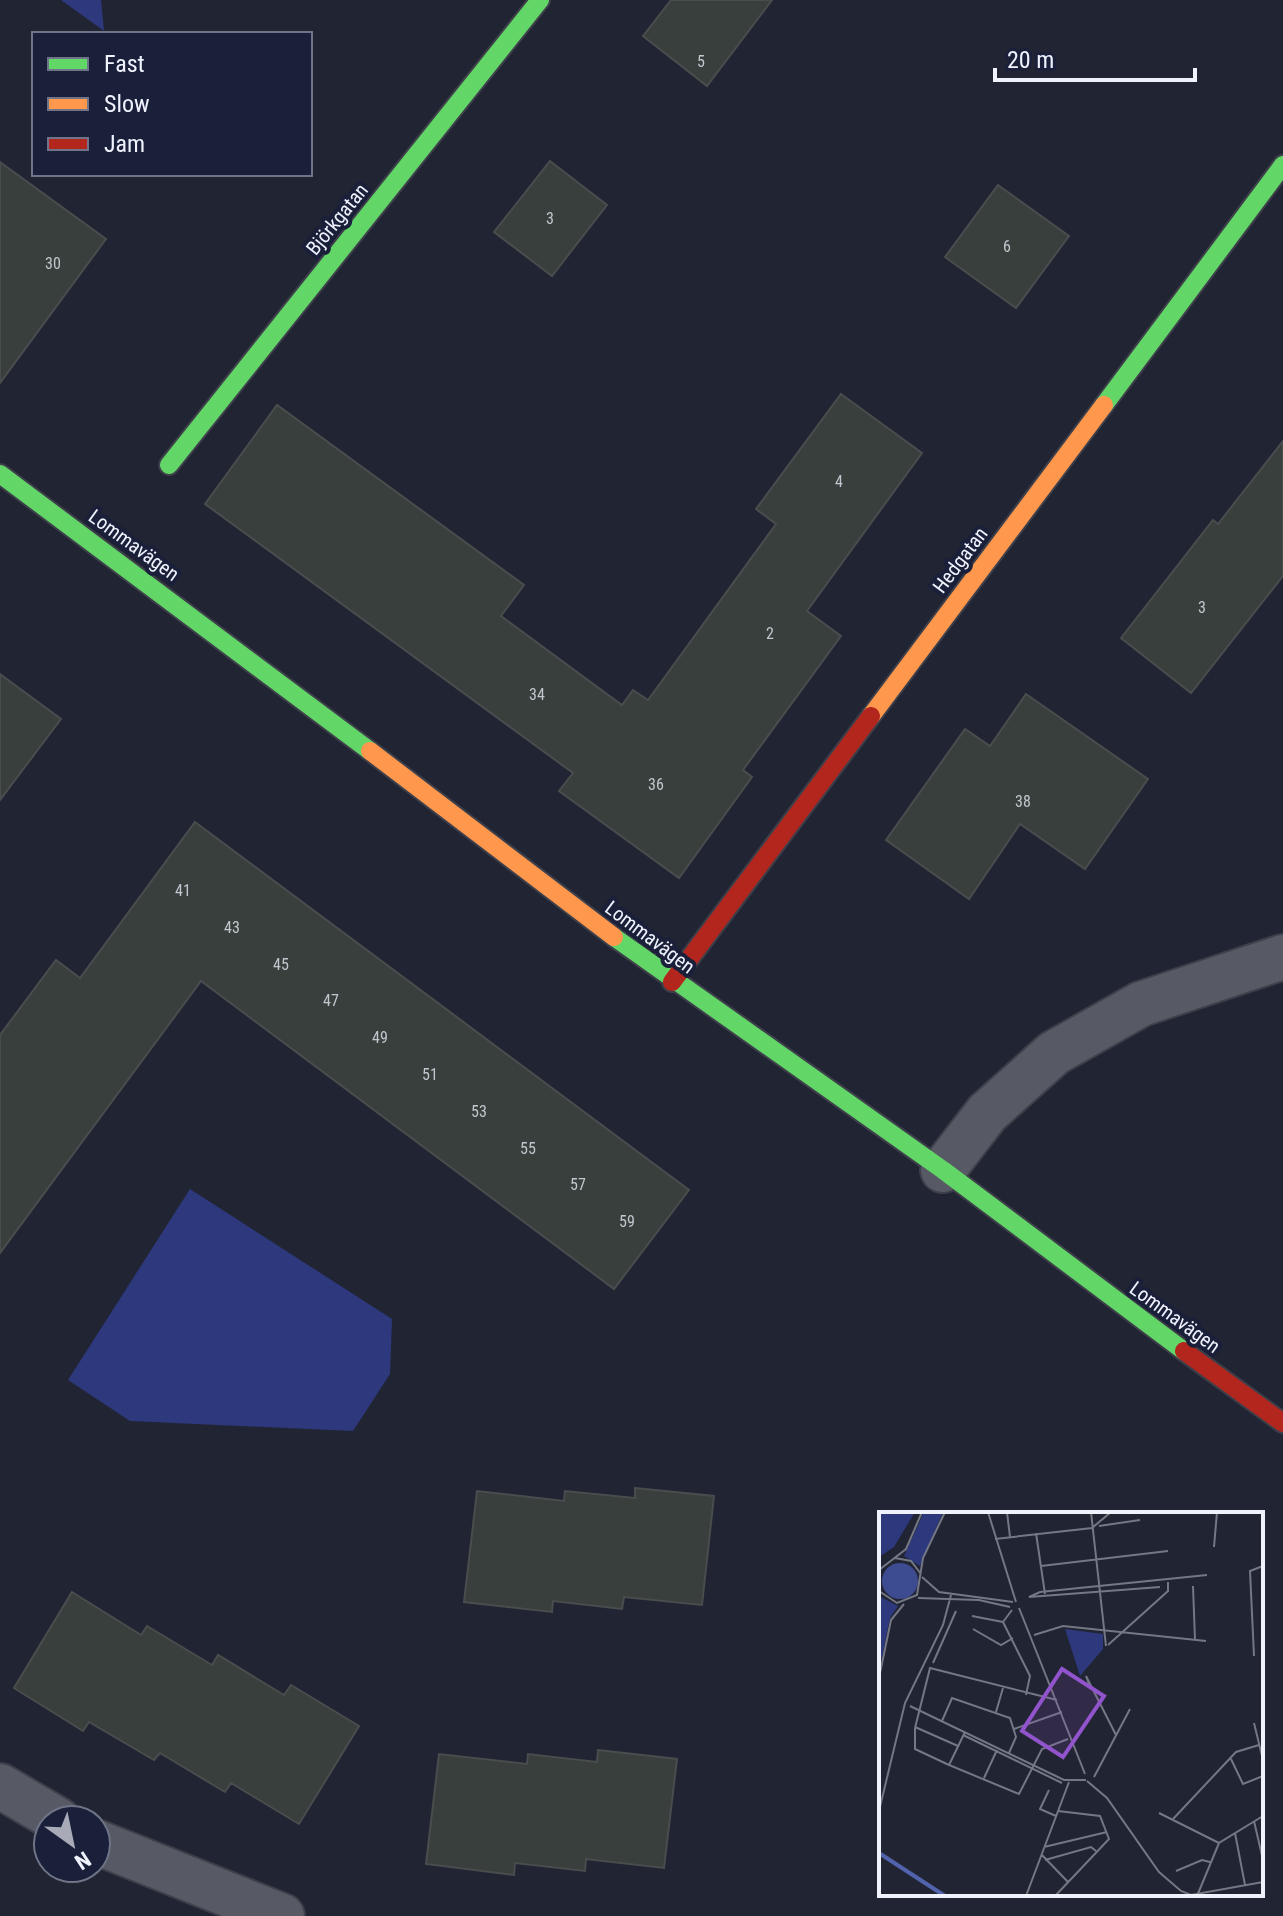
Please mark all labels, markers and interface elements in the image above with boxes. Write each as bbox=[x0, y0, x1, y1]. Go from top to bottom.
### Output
legend bbox=[32, 32, 312, 176]
scale bar bbox=[995, 32, 1195, 82]
text: 20 m bbox=[1007, 46, 1054, 74]
text: Fast bbox=[104, 50, 145, 78]
house number: 5 bbox=[697, 52, 705, 71]
text: Slow bbox=[104, 90, 150, 118]
text: Jam bbox=[104, 130, 145, 158]
street label: Björkgatan bbox=[301, 178, 373, 260]
house number: 3 bbox=[546, 209, 554, 228]
house number: 6 bbox=[1003, 237, 1011, 256]
house number: 30 bbox=[45, 254, 61, 273]
house number: 4 bbox=[835, 472, 843, 491]
street label: Lommavägen bbox=[84, 504, 184, 586]
street label: Hedgatan bbox=[927, 522, 993, 598]
house number: 3 bbox=[1198, 598, 1206, 617]
house number: 2 bbox=[766, 624, 774, 643]
house number: 34 bbox=[529, 685, 545, 704]
house number: 36 bbox=[648, 775, 664, 794]
house number: 38 bbox=[1015, 792, 1031, 811]
house number: 41 bbox=[175, 881, 191, 900]
street label: Lommavägen bbox=[600, 896, 700, 978]
house number: 43 bbox=[224, 918, 240, 937]
house number: 45 bbox=[273, 955, 289, 974]
house number: 47 bbox=[323, 991, 339, 1010]
house number: 49 bbox=[372, 1028, 388, 1047]
house number: 51 bbox=[422, 1065, 438, 1084]
house number: 53 bbox=[471, 1102, 487, 1121]
house number: 55 bbox=[520, 1139, 536, 1158]
house number: 57 bbox=[570, 1175, 586, 1194]
house number: 59 bbox=[619, 1212, 635, 1231]
street label: Lommavägen bbox=[1125, 1276, 1225, 1358]
inset map bbox=[879, 1512, 1263, 1896]
north arrow bbox=[32, 1804, 112, 1884]
text: N bbox=[70, 1846, 95, 1875]

